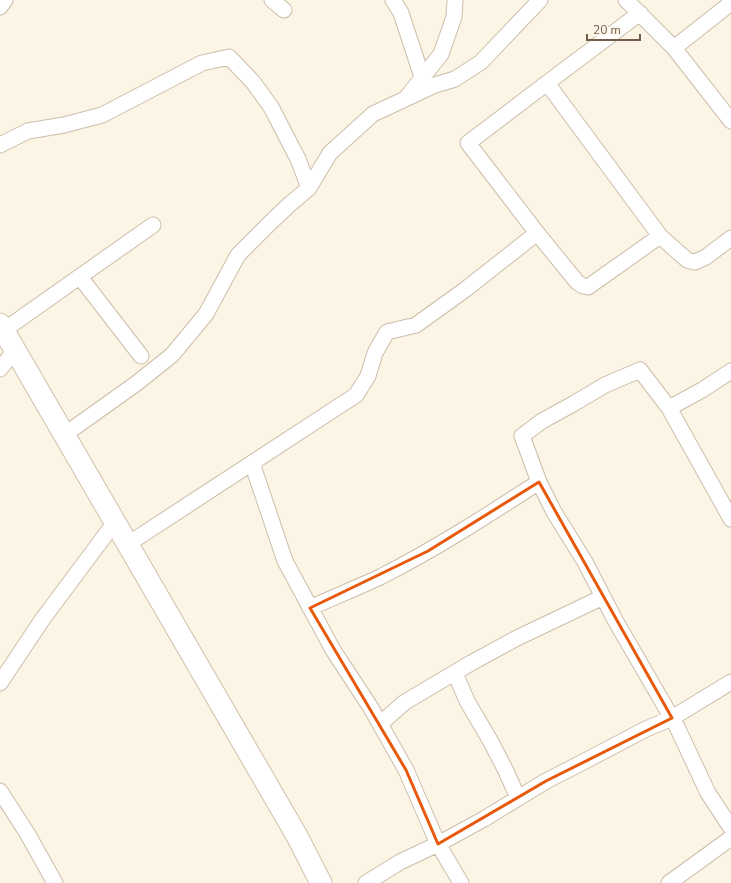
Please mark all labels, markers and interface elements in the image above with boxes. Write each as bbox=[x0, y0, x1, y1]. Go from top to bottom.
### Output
scale bar bbox=[587, 16, 640, 42]
text: 20 m bbox=[593, 22, 621, 38]

